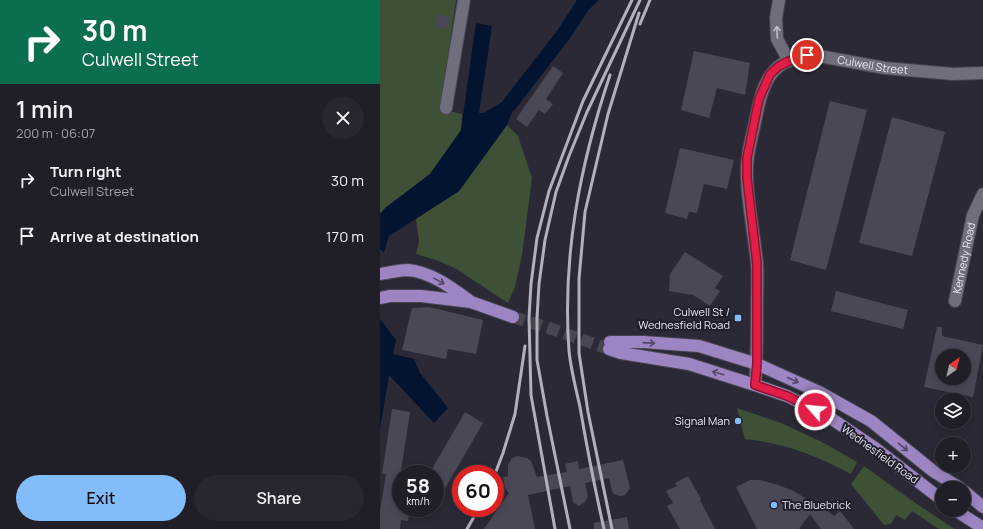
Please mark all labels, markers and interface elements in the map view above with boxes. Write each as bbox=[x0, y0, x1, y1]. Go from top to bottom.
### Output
text: 30 m bbox=[82, 11, 147, 49]
icon: right bbox=[16, 16, 68, 68]
one-way arrow bbox=[773, 26, 780, 39]
pin bbox=[790, 38, 824, 72]
icon: arrive bbox=[796, 44, 818, 66]
text: Culwell Street bbox=[82, 47, 199, 71]
street label: Culwell Street bbox=[836, 51, 909, 77]
text: 1 min bbox=[16, 92, 73, 125]
button: close bbox=[322, 97, 364, 139]
text: 200 m · 06:07 bbox=[16, 124, 95, 142]
text: Turn right bbox=[50, 161, 121, 182]
icon: right bbox=[16, 169, 38, 191]
text: 30 m bbox=[331, 170, 364, 191]
text: Culwell Street bbox=[50, 182, 134, 200]
street label: Kennedy Road bbox=[949, 221, 978, 295]
icon: arrive bbox=[16, 225, 38, 247]
text: Arrive at destination bbox=[50, 226, 199, 247]
text: 170 m bbox=[326, 226, 364, 247]
one-way arrow bbox=[432, 277, 444, 285]
place label: Culwell St / Wednesfield Road bbox=[638, 304, 730, 332]
marker: Culwell St / Wednesfield Road bbox=[733, 313, 743, 323]
one-way arrow bbox=[642, 339, 655, 346]
north arrow bbox=[935, 349, 971, 385]
map controls bbox=[935, 349, 971, 517]
one-way arrow bbox=[712, 369, 725, 376]
one-way arrow bbox=[786, 377, 798, 384]
position arrow bbox=[794, 389, 836, 431]
button: layers bbox=[935, 393, 971, 429]
place label: Signal Man bbox=[675, 413, 730, 428]
marker: Signal Man bbox=[733, 416, 743, 426]
street label: Wednesfield Road bbox=[839, 421, 922, 487]
button: + bbox=[935, 437, 971, 473]
one-way arrow bbox=[898, 443, 909, 452]
speed limit sign: 60 bbox=[452, 465, 504, 517]
text: 58 bbox=[406, 472, 430, 499]
button: Exit bbox=[16, 475, 186, 521]
button: Share bbox=[194, 475, 364, 521]
button: − bbox=[935, 481, 971, 517]
text: km/h bbox=[406, 494, 430, 508]
place label: The Bluebrick bbox=[782, 497, 851, 512]
marker: The Bluebrick bbox=[769, 500, 779, 510]

